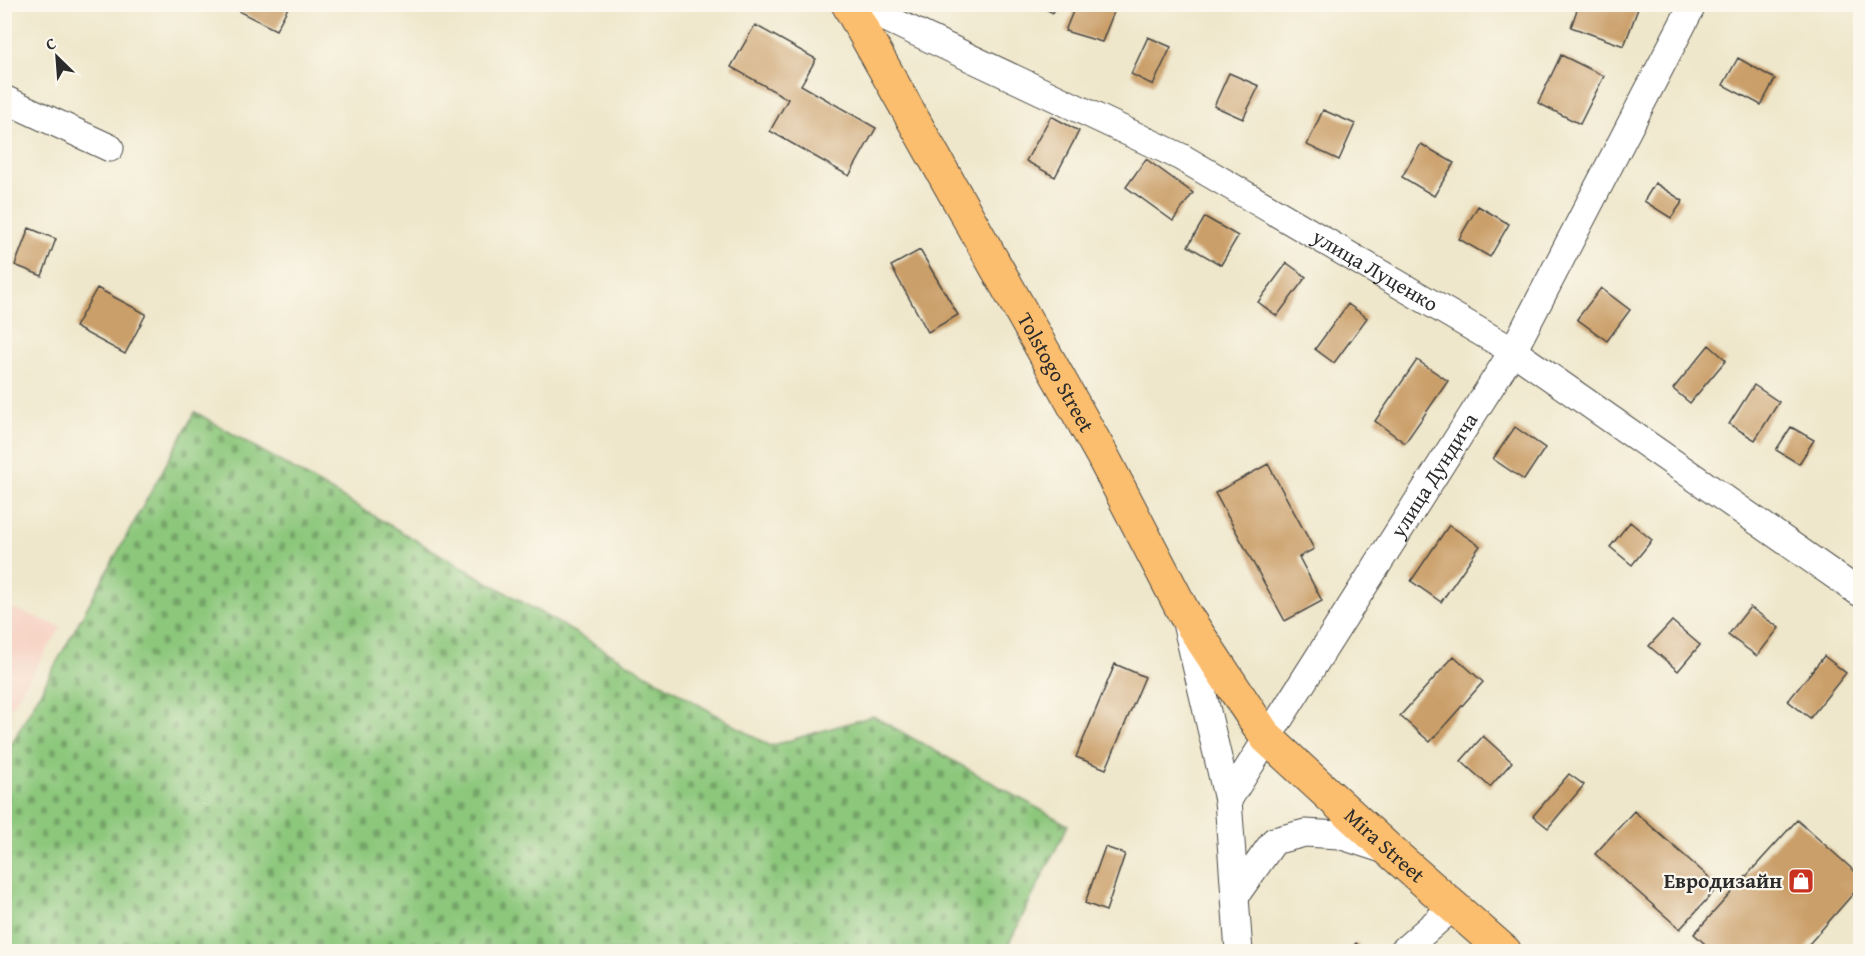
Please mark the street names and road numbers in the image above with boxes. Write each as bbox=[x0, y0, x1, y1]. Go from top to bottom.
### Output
street label: улица Луценко bbox=[1306, 220, 1444, 319]
street label: Tolstogo Street bbox=[1010, 307, 1102, 438]
street label: улица Дундича bbox=[1382, 406, 1485, 544]
street label: Mira Street bbox=[1338, 800, 1433, 890]

